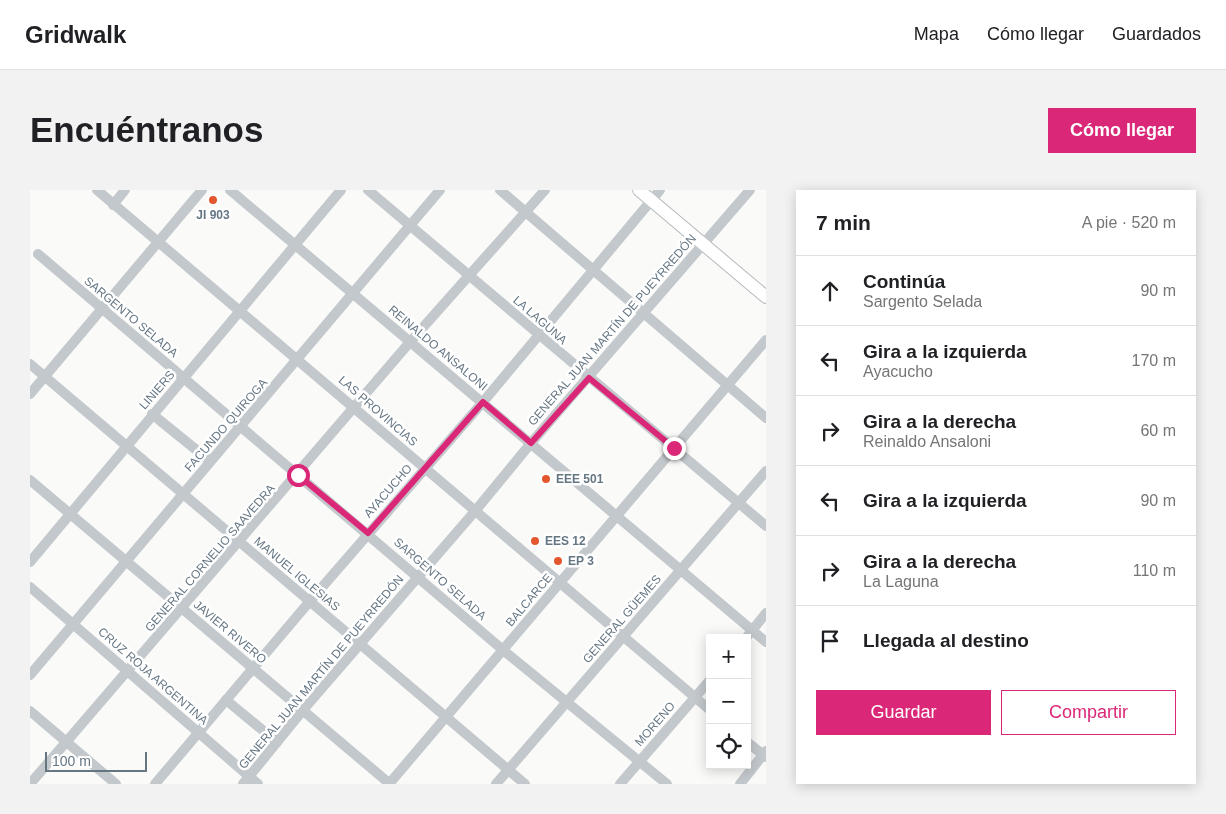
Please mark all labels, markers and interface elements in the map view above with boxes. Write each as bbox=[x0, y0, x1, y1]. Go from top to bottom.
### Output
text: Gridwalk bbox=[25, 21, 126, 48]
text: Mapa bbox=[914, 24, 959, 44]
text: Cómo llegar bbox=[987, 24, 1084, 44]
text: Guardados bbox=[1112, 24, 1201, 44]
button: Cómo llegar bbox=[1048, 108, 1196, 153]
text: Encuéntranos bbox=[30, 110, 263, 149]
marker: JI 903 bbox=[207, 194, 219, 206]
place label: JI 903 bbox=[196, 208, 230, 222]
text: 7 min bbox=[816, 211, 871, 234]
text: A pie · 520 m bbox=[1082, 214, 1176, 231]
street label: GENERAL JUAN MARTÍN DE PUEYRREDÓN bbox=[524, 231, 699, 428]
text: Continúa bbox=[863, 271, 945, 292]
street label: SARGENTO SELADA bbox=[81, 274, 181, 360]
icon: ahead bbox=[816, 277, 844, 305]
text: 90 m bbox=[1140, 282, 1176, 299]
street label: LA LAGUNA bbox=[510, 293, 570, 347]
text: Sargento Selada bbox=[863, 293, 982, 310]
street label: REINALDO ANSALONI bbox=[386, 303, 490, 393]
text: Gira a la izquierda bbox=[863, 341, 1027, 362]
icon: left bbox=[816, 347, 844, 375]
text: 170 m bbox=[1132, 352, 1176, 369]
text: Ayacucho bbox=[863, 363, 933, 380]
street label: LINIERS bbox=[136, 368, 178, 412]
street label: LAS PROVINCIAS bbox=[336, 373, 420, 449]
street label: FACUNDO QUIROGA bbox=[182, 376, 270, 474]
text: Gira a la derecha bbox=[863, 411, 1016, 432]
icon: right bbox=[816, 417, 844, 445]
text: 60 m bbox=[1140, 422, 1176, 439]
text: Reinaldo Ansaloni bbox=[863, 433, 991, 450]
route end bbox=[663, 437, 686, 460]
street label: AYACUCHO bbox=[361, 461, 415, 521]
route start bbox=[287, 464, 310, 487]
place label: EEE 501 bbox=[556, 472, 604, 486]
marker: EEE 501 bbox=[540, 473, 552, 485]
street label: GENERAL CORNELIO SAAVEDRA bbox=[142, 481, 278, 635]
icon: left bbox=[816, 487, 844, 515]
text: Gira a la izquierda bbox=[863, 490, 1027, 511]
text: 90 m bbox=[1140, 492, 1176, 509]
street label: MANUEL IGLESIAS bbox=[251, 534, 343, 614]
place label: EES 12 bbox=[545, 534, 586, 548]
street label: SARGENTO SELADA bbox=[391, 535, 489, 623]
marker: EES 12 bbox=[529, 535, 541, 547]
text: Gira a la derecha bbox=[863, 551, 1016, 572]
place label: EP 3 bbox=[568, 554, 594, 568]
marker: EP 3 bbox=[552, 555, 564, 567]
icon: right bbox=[816, 557, 844, 585]
text: 110 m bbox=[1133, 562, 1176, 579]
street label: BALCARCE bbox=[503, 571, 555, 629]
street label: GENERAL JUAN MARTÍN DE PUEYRREDÓN bbox=[235, 572, 406, 772]
street label: GENERAL GÜEMES bbox=[580, 572, 664, 666]
text: La Laguna bbox=[863, 573, 939, 590]
street label: JAVIER RIVERO bbox=[191, 598, 269, 666]
street label: CRUZ ROJA ARGENTINA bbox=[95, 625, 211, 727]
icon: arrive bbox=[816, 627, 844, 655]
text: Llegada al destino bbox=[863, 630, 1029, 651]
map controls bbox=[706, 634, 751, 769]
button: + bbox=[706, 634, 751, 679]
button: − bbox=[706, 679, 751, 724]
button: Guardar bbox=[816, 690, 991, 735]
button: Compartir bbox=[1001, 690, 1176, 735]
street label: MORENO bbox=[632, 699, 678, 749]
button: locate bbox=[706, 724, 751, 769]
scale bar bbox=[45, 749, 148, 772]
text: 100 m bbox=[52, 753, 91, 769]

